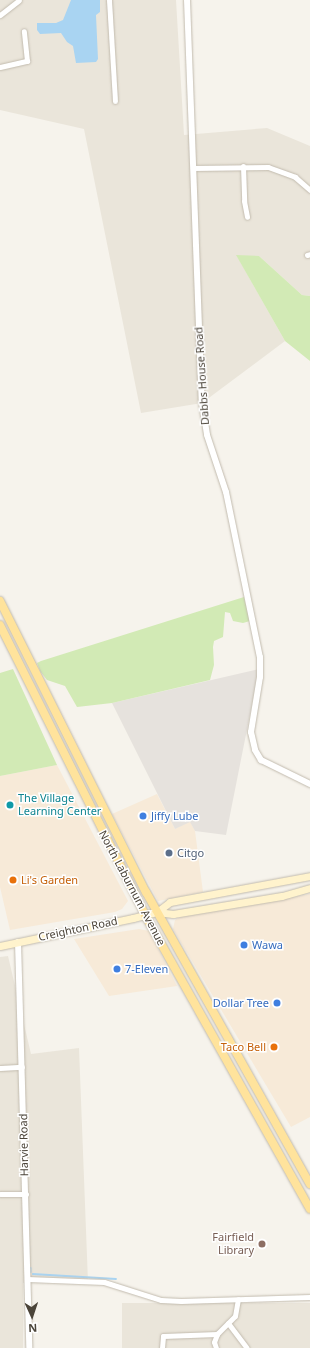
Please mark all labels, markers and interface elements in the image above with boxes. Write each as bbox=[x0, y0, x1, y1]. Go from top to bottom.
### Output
street label: Dabbs House Road bbox=[192, 327, 212, 425]
place label: The Village Learning Center bbox=[18, 792, 101, 818]
marker: The Village Learning Center bbox=[5, 800, 15, 810]
place label: Jiffy Lube bbox=[151, 809, 198, 823]
marker: Jiffy Lube bbox=[138, 811, 148, 821]
street label: North Laburnum Avenue bbox=[96, 828, 168, 948]
place label: Citgo bbox=[177, 846, 204, 860]
marker: Citgo bbox=[164, 848, 174, 858]
place label: Li's Garden bbox=[21, 873, 78, 887]
marker: Li's Garden bbox=[8, 875, 18, 885]
street label: Creighton Road bbox=[37, 914, 119, 944]
place label: Wawa bbox=[252, 938, 283, 952]
marker: Wawa bbox=[239, 940, 249, 950]
place label: 7-Eleven bbox=[125, 962, 168, 976]
marker: 7-Eleven bbox=[112, 964, 122, 974]
place label: Dollar Tree bbox=[213, 996, 269, 1010]
marker: Dollar Tree bbox=[272, 998, 282, 1008]
place label: Taco Bell bbox=[221, 1040, 266, 1054]
marker: Taco Bell bbox=[269, 1042, 279, 1052]
street label: Harvie Road bbox=[17, 1113, 31, 1177]
place label: Fairfield Library bbox=[212, 1231, 254, 1257]
marker: Fairfield Library bbox=[257, 1239, 267, 1249]
north arrow bbox=[12, 1296, 52, 1336]
text: N bbox=[28, 1321, 38, 1336]

